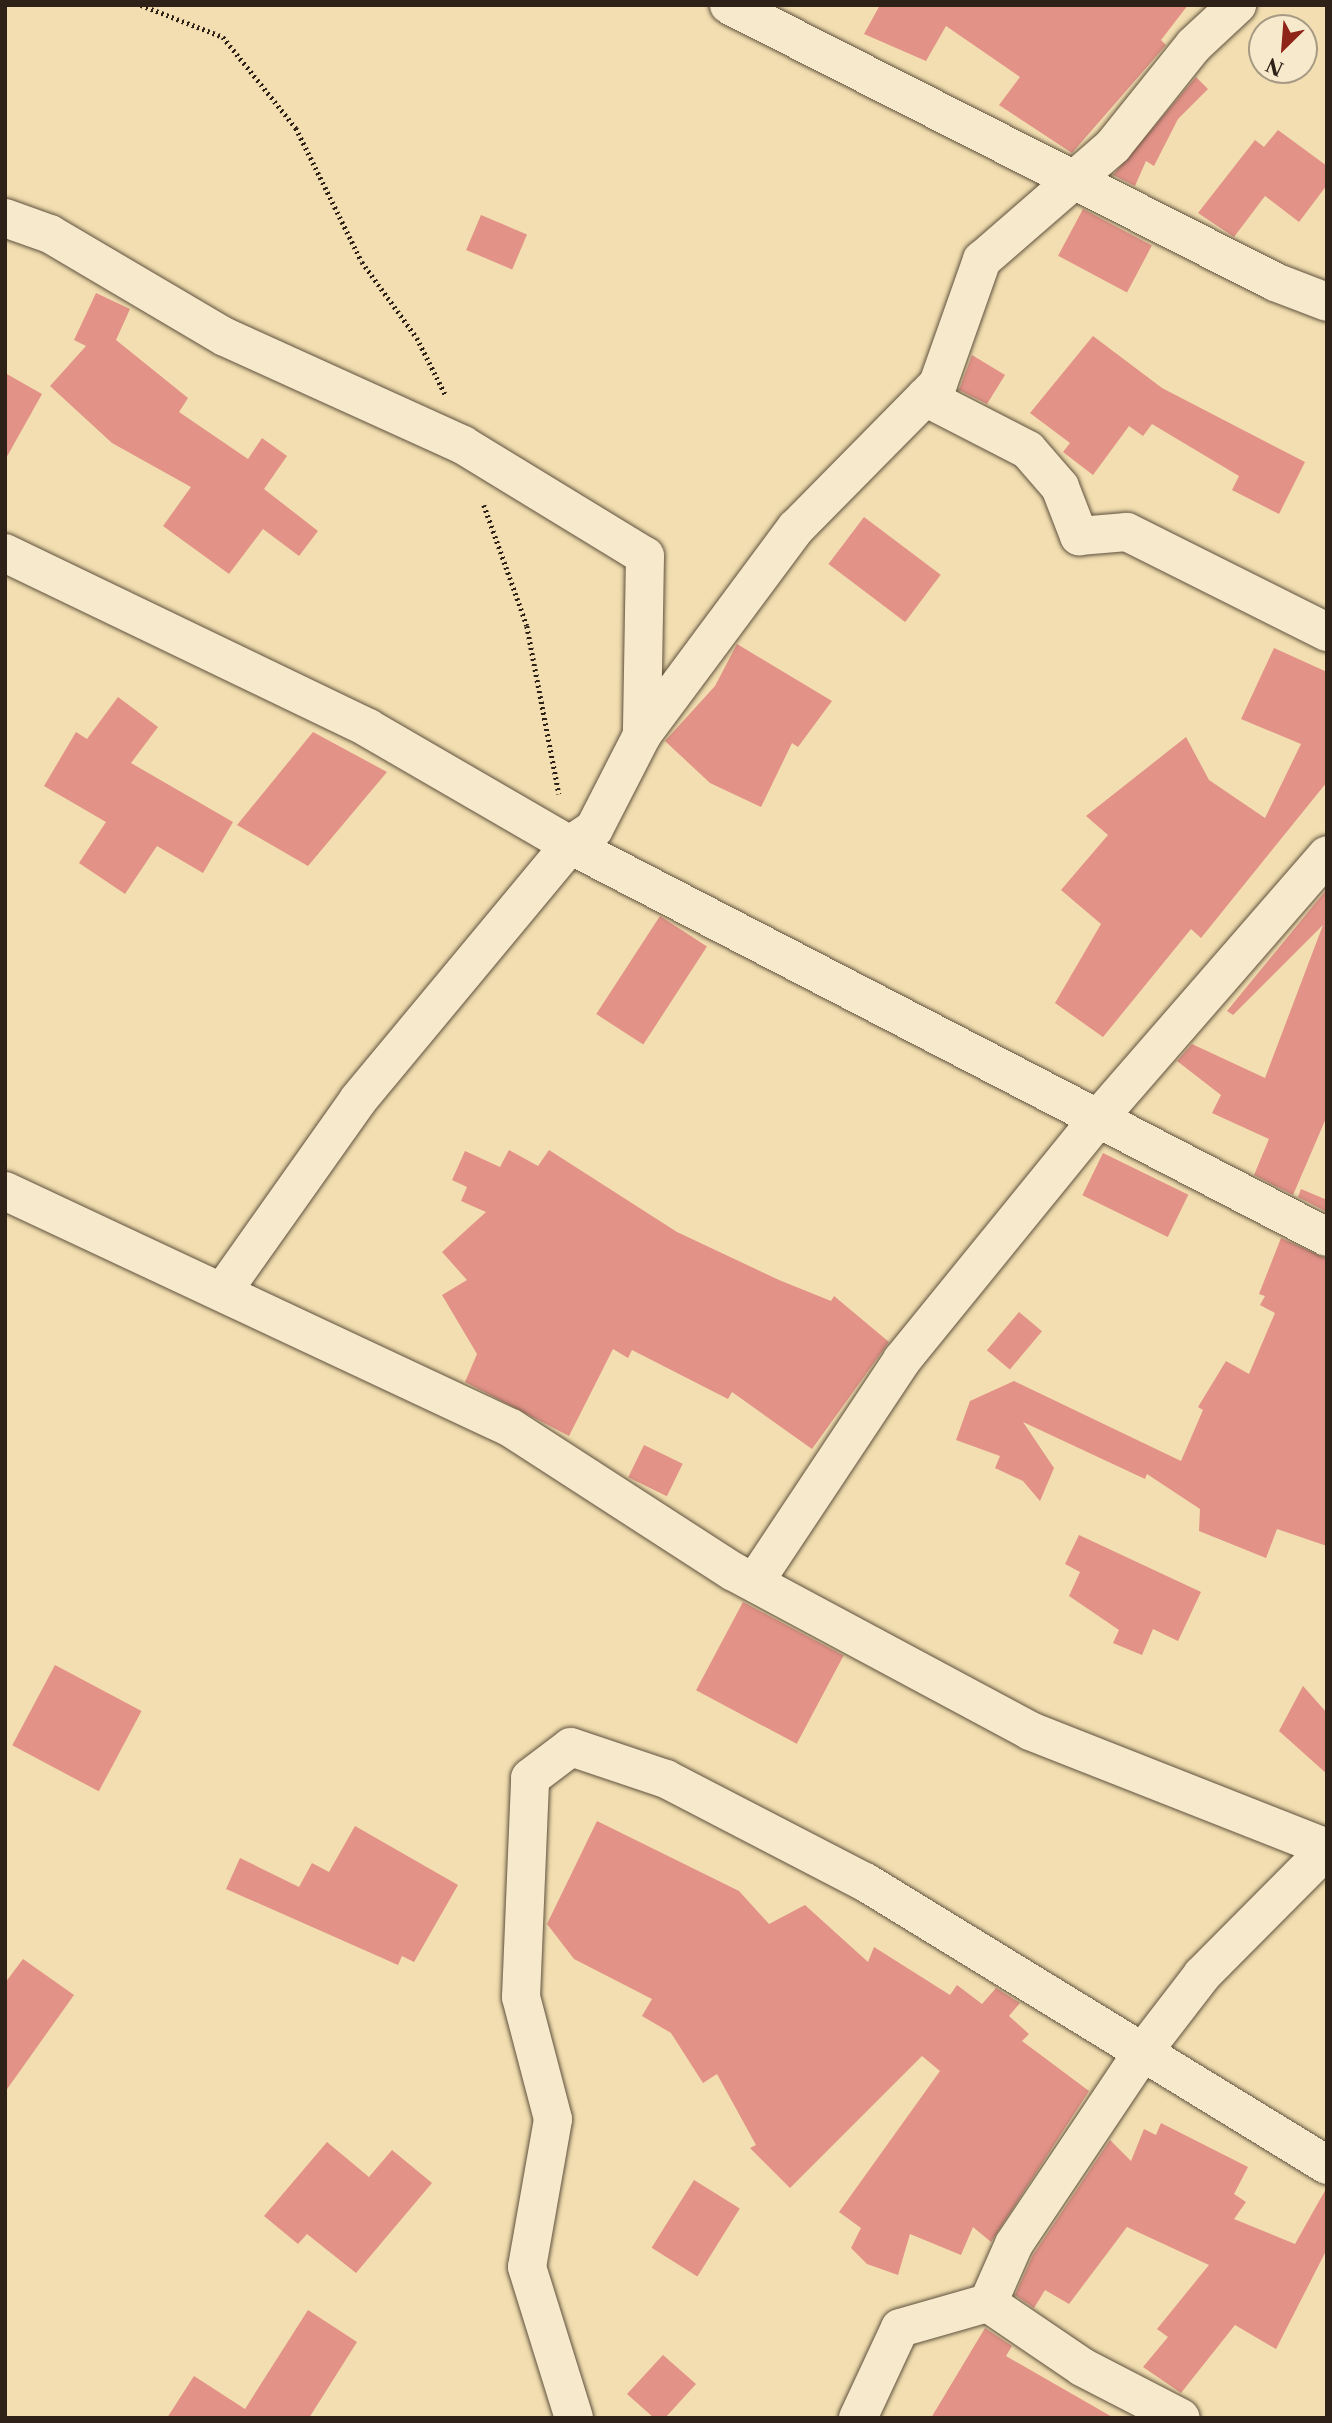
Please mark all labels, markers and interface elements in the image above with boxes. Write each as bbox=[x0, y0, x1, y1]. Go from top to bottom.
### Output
north arrow bbox=[1248, 14, 1318, 84]
text: N bbox=[1262, 53, 1287, 81]

